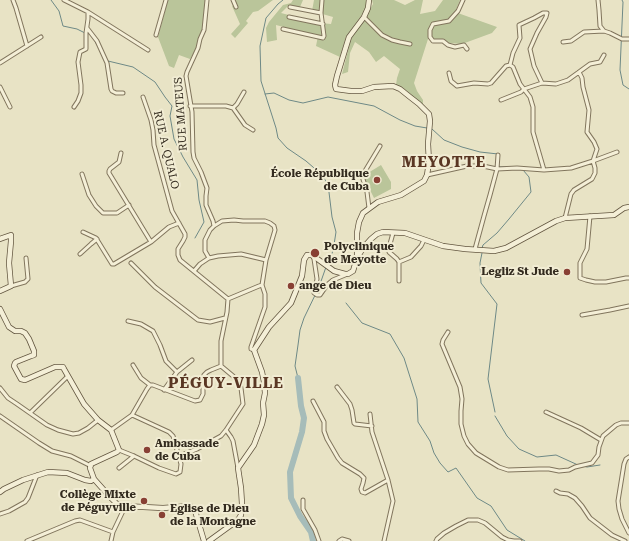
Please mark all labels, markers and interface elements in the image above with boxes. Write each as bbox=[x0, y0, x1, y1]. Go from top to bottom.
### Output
street label: RUE MATEUS bbox=[172, 77, 190, 151]
street label: RUE A. QUALO bbox=[151, 109, 181, 191]
district label: MEYOTTE bbox=[402, 154, 486, 172]
place label: École République de Cuba bbox=[271, 167, 369, 193]
marker: École République de Cuba bbox=[372, 175, 382, 185]
place label: Polyclinique de Meyotte bbox=[324, 240, 394, 266]
marker: Polyclinique de Meyotte bbox=[309, 247, 321, 259]
place label: Legliz St Jude bbox=[481, 265, 559, 279]
marker: Legliz St Jude bbox=[562, 267, 572, 277]
place label: ange de Dieu bbox=[299, 279, 371, 293]
marker: ange de Dieu bbox=[286, 281, 296, 291]
district label: PÉGUY-VILLE bbox=[168, 375, 284, 393]
place label: Ambassade de Cuba bbox=[155, 437, 219, 463]
marker: Ambassade de Cuba bbox=[142, 445, 152, 455]
place label: Collège Mixte de Péguyville bbox=[60, 488, 136, 514]
marker: Collège Mixte de Péguyville bbox=[139, 496, 149, 506]
place label: Eglise de Dieu de la Montagne bbox=[170, 502, 256, 528]
marker: Eglise de Dieu de la Montagne bbox=[157, 510, 167, 520]

